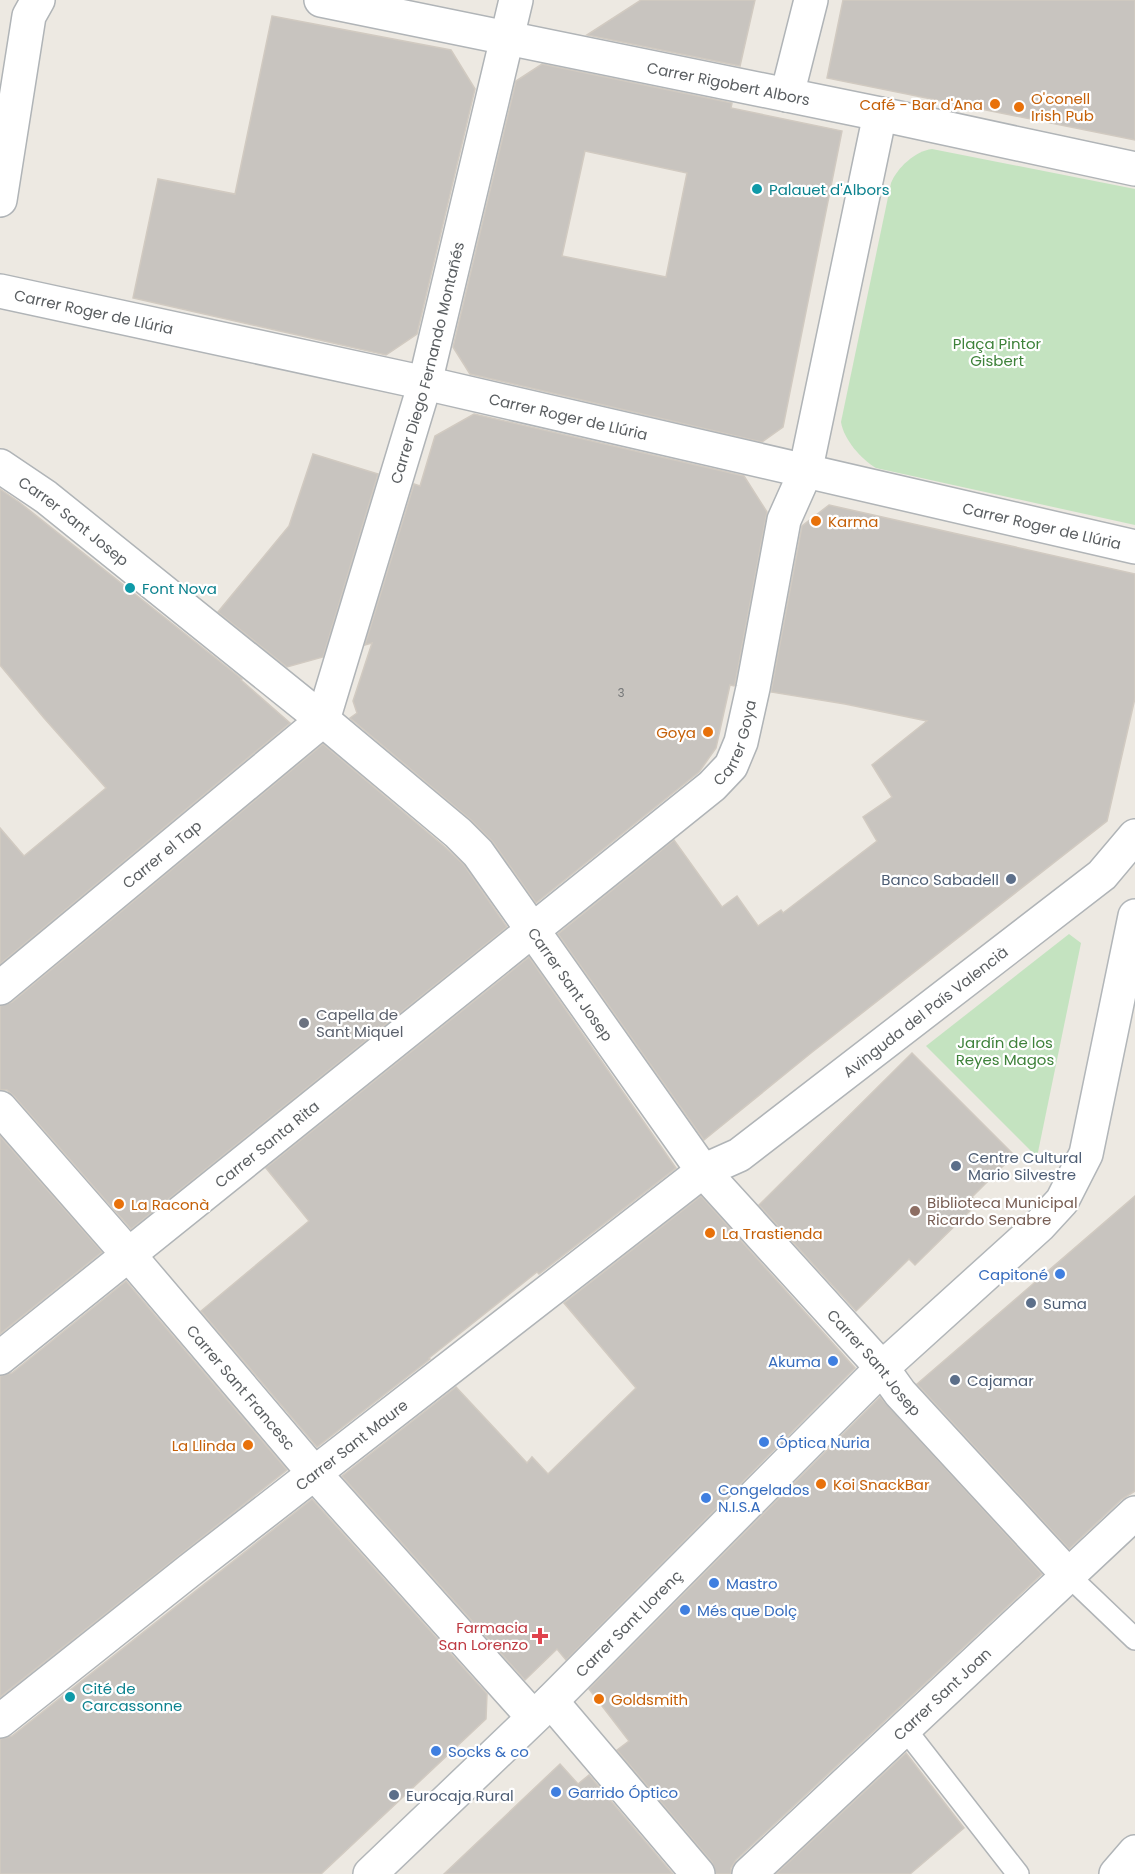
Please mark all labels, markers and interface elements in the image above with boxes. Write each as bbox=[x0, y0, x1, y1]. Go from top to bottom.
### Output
street label: Carrer Rigobert Albors bbox=[645, 56, 812, 110]
place label: O'conell Irish Pub bbox=[1031, 88, 1094, 126]
place label: Café - Bar d'Ana bbox=[859, 94, 983, 115]
marker: Café - Bar d'Ana bbox=[988, 97, 1002, 111]
marker: O'conell Irish Pub bbox=[1012, 100, 1026, 114]
place label: Palauet d'Albors bbox=[769, 179, 890, 200]
marker: Palauet d'Albors bbox=[750, 182, 764, 196]
street label: Carrer Diego Fernando Montañés bbox=[385, 239, 469, 486]
street label: Carrer Roger de Llúria bbox=[12, 284, 175, 339]
park label: Plaça Pintor Gisbert bbox=[953, 333, 1042, 371]
street label: Carrer Roger de Llúria bbox=[487, 388, 650, 445]
street label: Carrer Sant Josep bbox=[15, 471, 134, 570]
street label: Carrer Roger de Llúria bbox=[960, 497, 1123, 554]
place label: Karma bbox=[828, 511, 878, 532]
marker: Karma bbox=[809, 514, 823, 528]
place label: Font Nova bbox=[142, 578, 217, 599]
marker: Font Nova bbox=[123, 581, 137, 595]
house number: 3 bbox=[617, 684, 625, 701]
street label: Carrer Goya bbox=[708, 698, 761, 790]
place label: Goya bbox=[656, 722, 696, 743]
marker: Goya bbox=[701, 725, 715, 739]
street label: Carrer el Tap bbox=[117, 815, 206, 893]
place label: Banco Sabadell bbox=[881, 869, 999, 890]
marker: Banco Sabadell bbox=[1004, 872, 1018, 886]
street label: Carrer Sant Josep bbox=[523, 923, 618, 1045]
street label: Avinguda del País Valencià bbox=[838, 941, 1012, 1082]
place label: Capella de Sant Miquel bbox=[316, 1004, 403, 1042]
marker: Capella de Sant Miquel bbox=[297, 1016, 311, 1030]
park label: Jardín de los Reyes Magos bbox=[956, 1032, 1054, 1070]
street label: Carrer Santa Rita bbox=[210, 1095, 323, 1192]
place label: Centre Cultural Mario Silvestre bbox=[968, 1147, 1082, 1185]
marker: Centre Cultural Mario Silvestre bbox=[949, 1159, 963, 1173]
place label: Biblioteca Municipal Ricardo Senabre bbox=[927, 1192, 1078, 1230]
place label: La Raconà bbox=[131, 1194, 209, 1215]
marker: La Raconà bbox=[112, 1197, 126, 1211]
marker: Biblioteca Municipal Ricardo Senabre bbox=[908, 1204, 922, 1218]
place label: La Trastienda bbox=[722, 1223, 823, 1244]
marker: La Trastienda bbox=[703, 1226, 717, 1240]
place label: Capitoné bbox=[978, 1264, 1048, 1285]
marker: Capitoné bbox=[1053, 1267, 1067, 1281]
place label: Suma bbox=[1043, 1293, 1087, 1314]
marker: Suma bbox=[1024, 1296, 1038, 1310]
street label: Carrer Sant Josep bbox=[823, 1304, 926, 1420]
street label: Carrer Sant Francesc bbox=[182, 1320, 300, 1454]
place label: Akuma bbox=[768, 1351, 821, 1372]
marker: Akuma bbox=[826, 1354, 840, 1368]
place label: Cajamar bbox=[967, 1370, 1034, 1391]
marker: Cajamar bbox=[948, 1373, 962, 1387]
street label: Carrer Sant Maure bbox=[291, 1394, 412, 1495]
place label: Óptica Nuria bbox=[776, 1432, 870, 1453]
place label: La Llinda bbox=[172, 1435, 236, 1456]
marker: Óptica Nuria bbox=[757, 1435, 771, 1449]
marker: La Llinda bbox=[241, 1438, 255, 1452]
place label: Koi SnackBar bbox=[833, 1474, 930, 1495]
marker: Koi SnackBar bbox=[814, 1477, 828, 1491]
place label: Congelados N.I.S.A bbox=[718, 1479, 810, 1517]
marker: Congelados N.I.S.A bbox=[699, 1491, 713, 1505]
street label: Carrer Sant Llorenç bbox=[570, 1565, 686, 1681]
place label: Mastro bbox=[726, 1573, 778, 1594]
marker: Mastro bbox=[707, 1576, 721, 1590]
place label: Més que Dolç bbox=[697, 1600, 797, 1621]
marker: Més que Dolç bbox=[678, 1603, 692, 1617]
place label: Farmacia San Lorenzo bbox=[438, 1617, 528, 1655]
marker: Farmacia San Lorenzo bbox=[533, 1629, 547, 1643]
street label: Carrer Sant Joan bbox=[888, 1643, 995, 1745]
place label: Cité de Carcassonne bbox=[82, 1678, 182, 1716]
place label: Goldsmith bbox=[611, 1689, 688, 1710]
marker: Cité de Carcassonne bbox=[63, 1690, 77, 1704]
marker: Goldsmith bbox=[592, 1692, 606, 1706]
place label: Socks & co bbox=[448, 1741, 529, 1762]
marker: Socks & co bbox=[429, 1744, 443, 1758]
place label: Garrido Óptico bbox=[568, 1782, 678, 1803]
place label: Eurocaja Rural bbox=[406, 1785, 514, 1806]
marker: Garrido Óptico bbox=[549, 1785, 563, 1799]
marker: Eurocaja Rural bbox=[387, 1788, 401, 1802]

